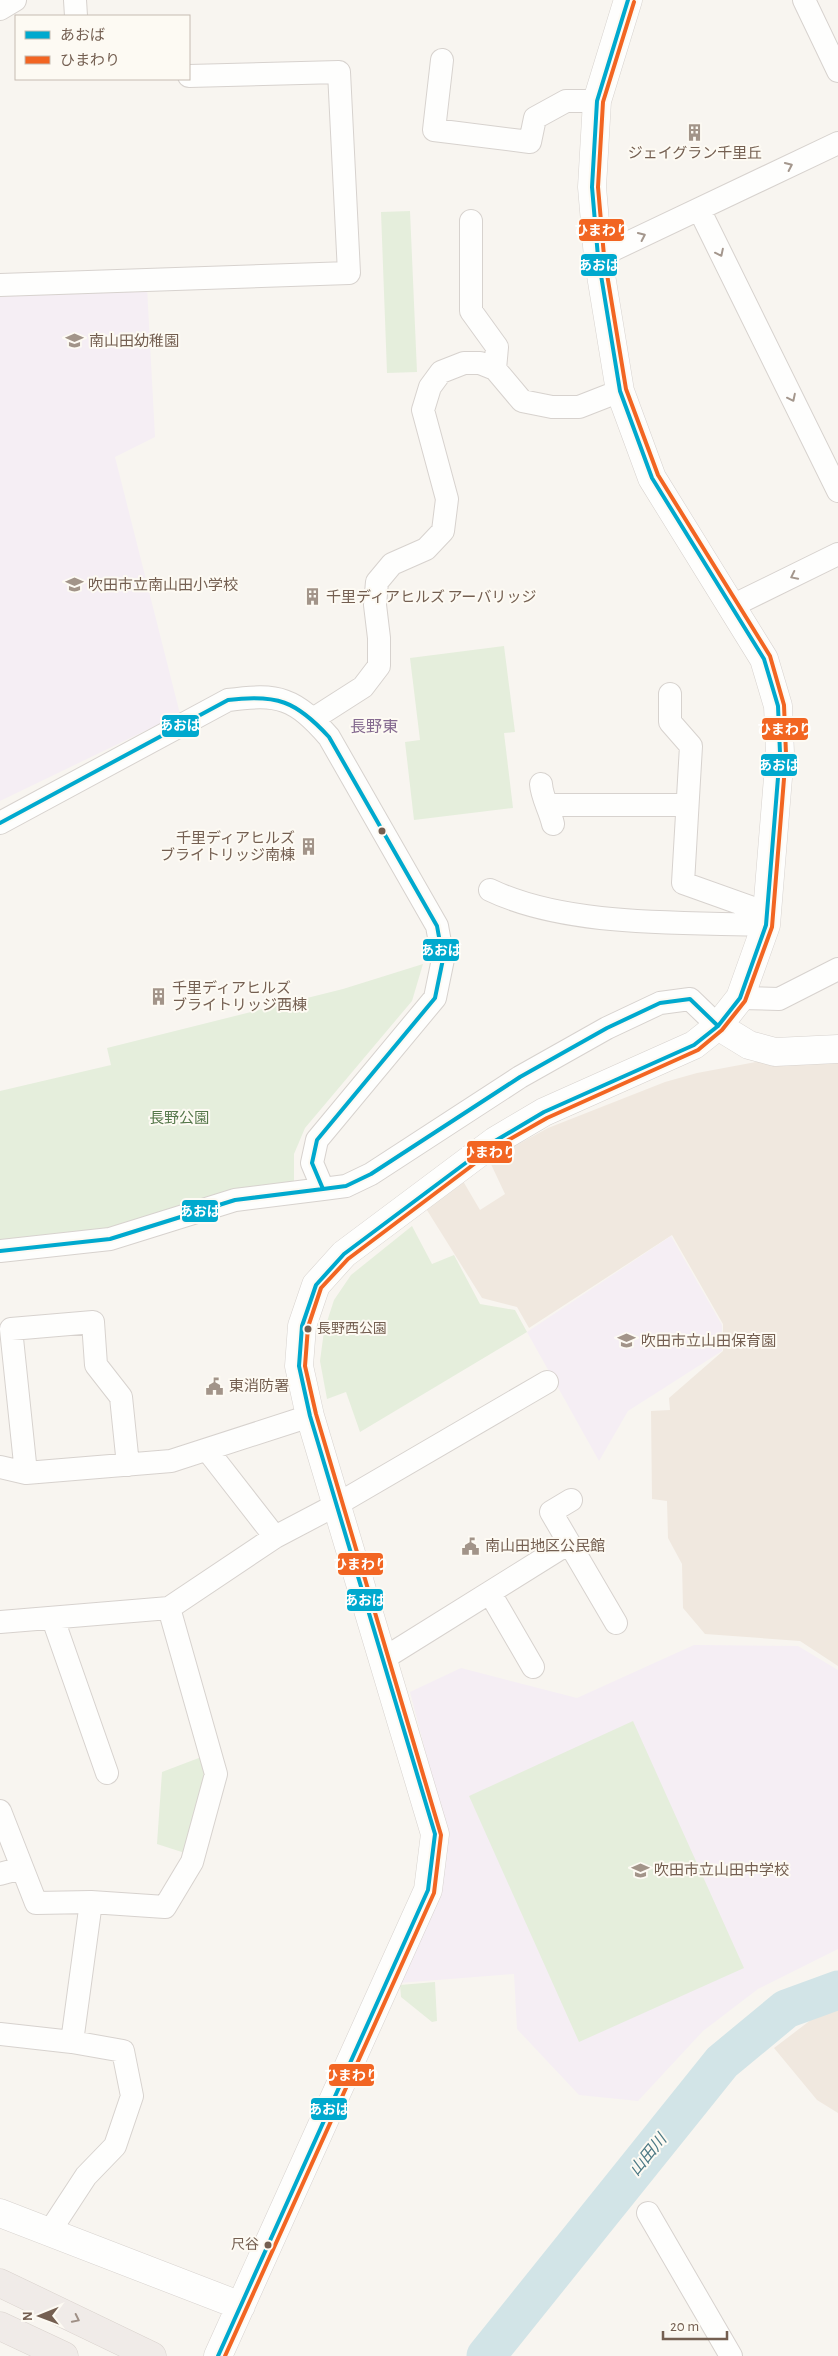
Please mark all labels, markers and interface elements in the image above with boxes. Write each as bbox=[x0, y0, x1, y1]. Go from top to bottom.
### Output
legend bbox=[15, 15, 190, 80]
text: あおば bbox=[60, 27, 105, 43]
text: ひまわり bbox=[60, 52, 120, 68]
building icon: ジェイグラン千里丘 bbox=[685, 122, 705, 142]
place label: ジェイグラン千里丘 bbox=[628, 145, 762, 161]
one-way arrow bbox=[784, 162, 793, 173]
line badge: ひまわり bbox=[578, 218, 625, 242]
text: ひまわり bbox=[574, 223, 630, 238]
one-way arrow bbox=[637, 232, 646, 242]
one-way arrow bbox=[714, 248, 724, 257]
line badge: あおば bbox=[580, 253, 618, 277]
text: あおば bbox=[578, 258, 620, 273]
school or university icon: 南山田幼稚園 bbox=[65, 331, 85, 351]
place label: 南山田幼稚園 bbox=[89, 333, 179, 349]
one-way arrow bbox=[786, 393, 796, 402]
one-way arrow bbox=[790, 569, 799, 580]
school or university icon: 吹田市立南山田小学校 bbox=[64, 575, 84, 595]
place label: 吹田市立南山田小学校 bbox=[88, 577, 238, 593]
building icon: 千里ディアヒルズ アーバリッジ bbox=[302, 587, 322, 607]
place label: 千里ディアヒルズ アーバリッジ bbox=[326, 589, 536, 605]
line badge: あおば bbox=[161, 714, 200, 738]
line badge: ひまわり bbox=[761, 717, 809, 741]
text: あおば bbox=[159, 718, 201, 733]
district label: 長野東 bbox=[350, 718, 398, 735]
text: ひまわり bbox=[757, 722, 813, 737]
line badge: あおば bbox=[760, 753, 798, 777]
text: あおば bbox=[758, 758, 800, 773]
unlabelled marker bbox=[377, 826, 387, 836]
place label: 千里ディアヒルズ ブライトリッジ南棟 bbox=[160, 830, 295, 863]
building icon: 千里ディアヒルズ ブライトリッジ南棟 bbox=[299, 837, 319, 857]
line badge: あおば bbox=[422, 938, 460, 962]
text: あおば bbox=[420, 943, 462, 958]
place label: 千里ディアヒルズ ブライトリッジ西棟 bbox=[172, 980, 307, 1013]
building icon: 千里ディアヒルズ ブライトリッジ西棟 bbox=[148, 987, 168, 1007]
park label: 長野公園 bbox=[149, 1110, 209, 1126]
line badge: ひまわり bbox=[466, 1140, 513, 1164]
text: ひまわり bbox=[461, 1145, 517, 1160]
line badge: あおば bbox=[181, 1199, 219, 1223]
text: あおば bbox=[179, 1204, 221, 1219]
place label: 長野西公園 bbox=[317, 1321, 387, 1336]
marker: 長野西公園 bbox=[303, 1324, 313, 1334]
school or university icon: 吹田市立山田保育園 bbox=[617, 1331, 637, 1351]
place label: 吹田市立山田保育園 bbox=[641, 1333, 776, 1349]
public building icon: 東消防署 bbox=[205, 1376, 225, 1396]
place label: 東消防署 bbox=[229, 1378, 289, 1394]
public building icon: 南山田地区公民館 bbox=[461, 1536, 481, 1556]
place label: 南山田地区公民館 bbox=[485, 1538, 605, 1554]
line badge: ひまわり bbox=[337, 1552, 384, 1576]
text: ひまわり bbox=[333, 1557, 389, 1572]
line badge: あおば bbox=[346, 1588, 384, 1612]
text: あおば bbox=[344, 1593, 386, 1608]
school or university icon: 吹田市立山田中学校 bbox=[630, 1860, 650, 1880]
place label: 吹田市立山田中学校 bbox=[654, 1862, 789, 1878]
line badge: ひまわり bbox=[328, 2063, 375, 2087]
text: ひまわり bbox=[324, 2068, 380, 2083]
line badge: あおば bbox=[310, 2097, 348, 2121]
text: あおば bbox=[308, 2102, 350, 2117]
water label: 山田川 bbox=[626, 2129, 671, 2179]
place label: 尺谷 bbox=[231, 2237, 259, 2252]
marker: 尺谷 bbox=[263, 2240, 273, 2250]
north arrow bbox=[15, 2291, 65, 2341]
scale bar bbox=[663, 2308, 727, 2340]
text: N bbox=[21, 2311, 35, 2321]
one-way arrow bbox=[70, 2313, 79, 2323]
text: 20 m bbox=[670, 2319, 699, 2334]

